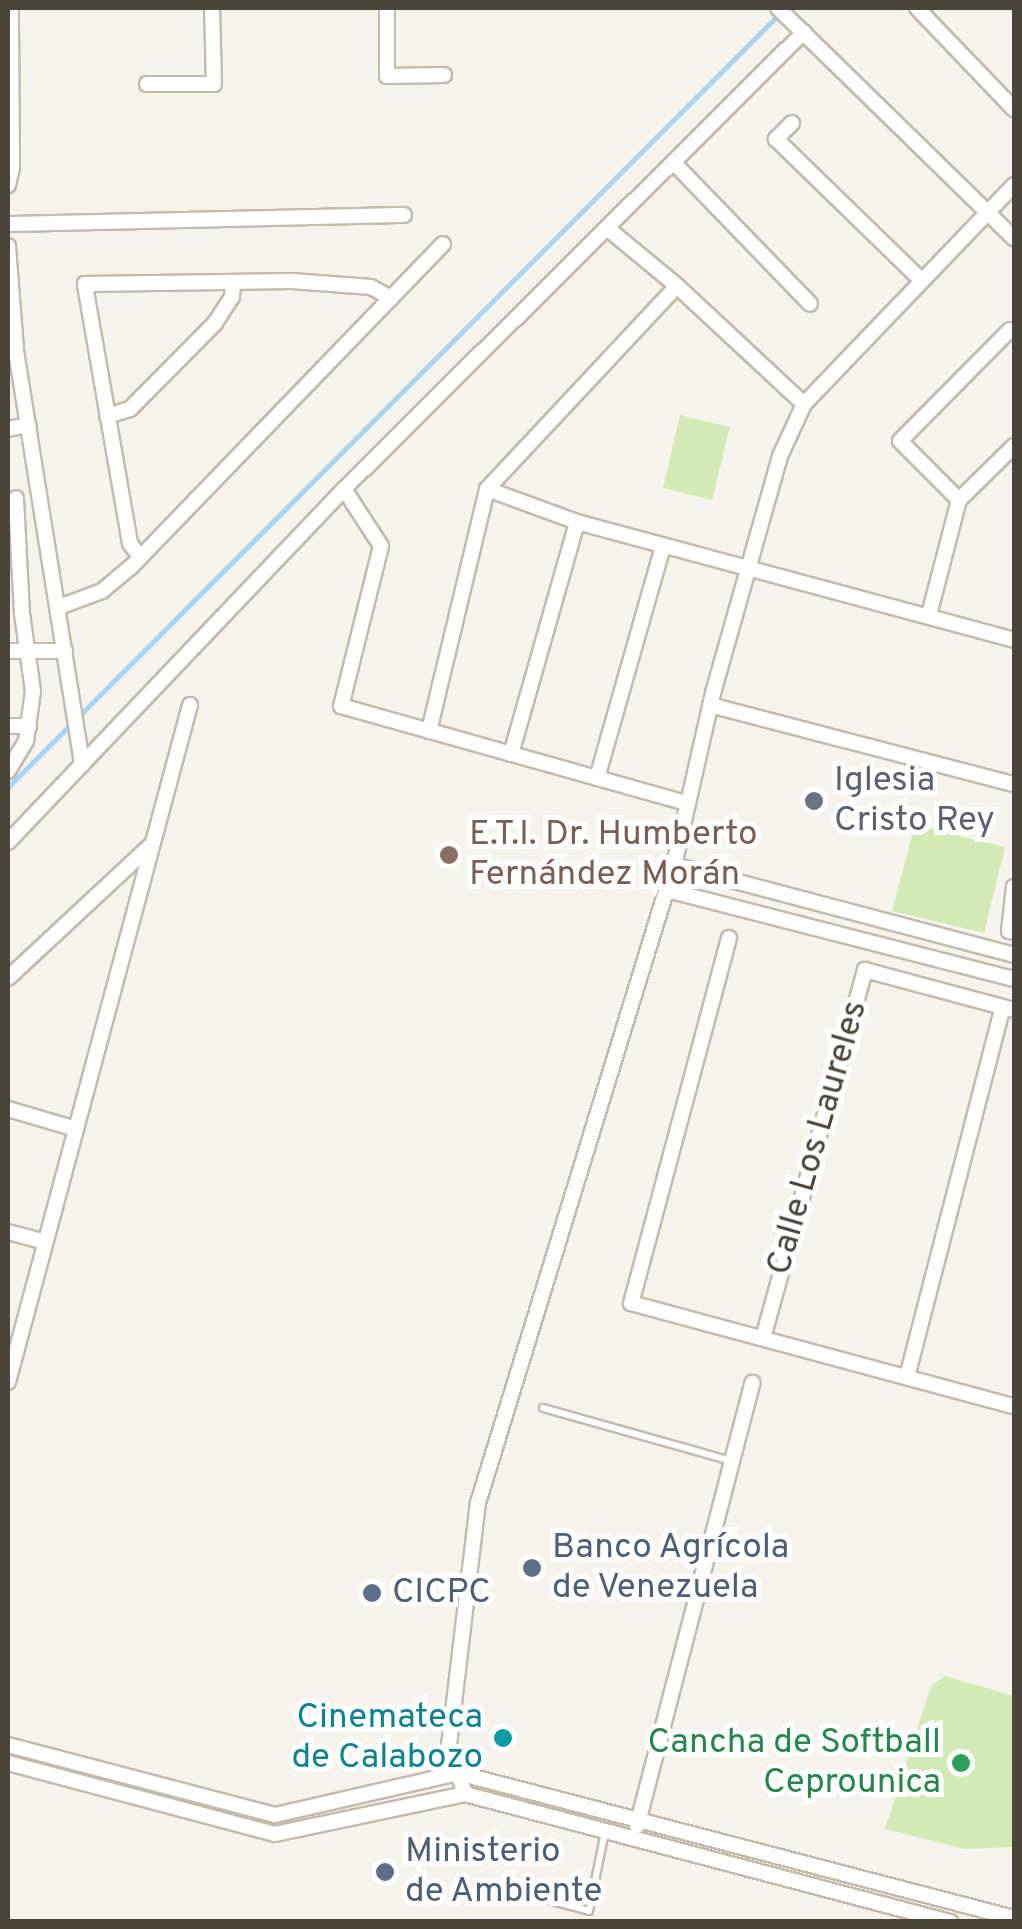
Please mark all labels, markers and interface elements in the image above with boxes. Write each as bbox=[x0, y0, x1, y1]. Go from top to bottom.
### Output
place label: Iglesia Cristo Rey bbox=[834, 760, 995, 842]
marker: Iglesia Cristo Rey bbox=[803, 790, 825, 812]
place label: E.T.I. Dr. Humberto Fernández Morán bbox=[469, 814, 758, 896]
marker: E.T.I. Dr. Humberto Fernández Morán bbox=[438, 844, 460, 866]
street label: Calle Los Laureles bbox=[759, 996, 877, 1280]
place label: Banco Agrícola de Venezuela bbox=[552, 1527, 791, 1609]
marker: Banco Agrícola de Venezuela bbox=[521, 1557, 543, 1579]
place label: CICPC bbox=[392, 1572, 491, 1614]
marker: CICPC bbox=[361, 1582, 383, 1604]
place label: Cinemateca de Calabozo bbox=[291, 1697, 483, 1779]
place label: Cancha de Softball Ceprounica bbox=[648, 1722, 941, 1804]
marker: Cinemateca de Calabozo bbox=[492, 1727, 514, 1749]
marker: Cancha de Softball Ceprounica bbox=[950, 1752, 972, 1774]
place label: Ministerio de Ambiente bbox=[405, 1831, 604, 1913]
marker: Ministerio de Ambiente bbox=[374, 1861, 396, 1883]

